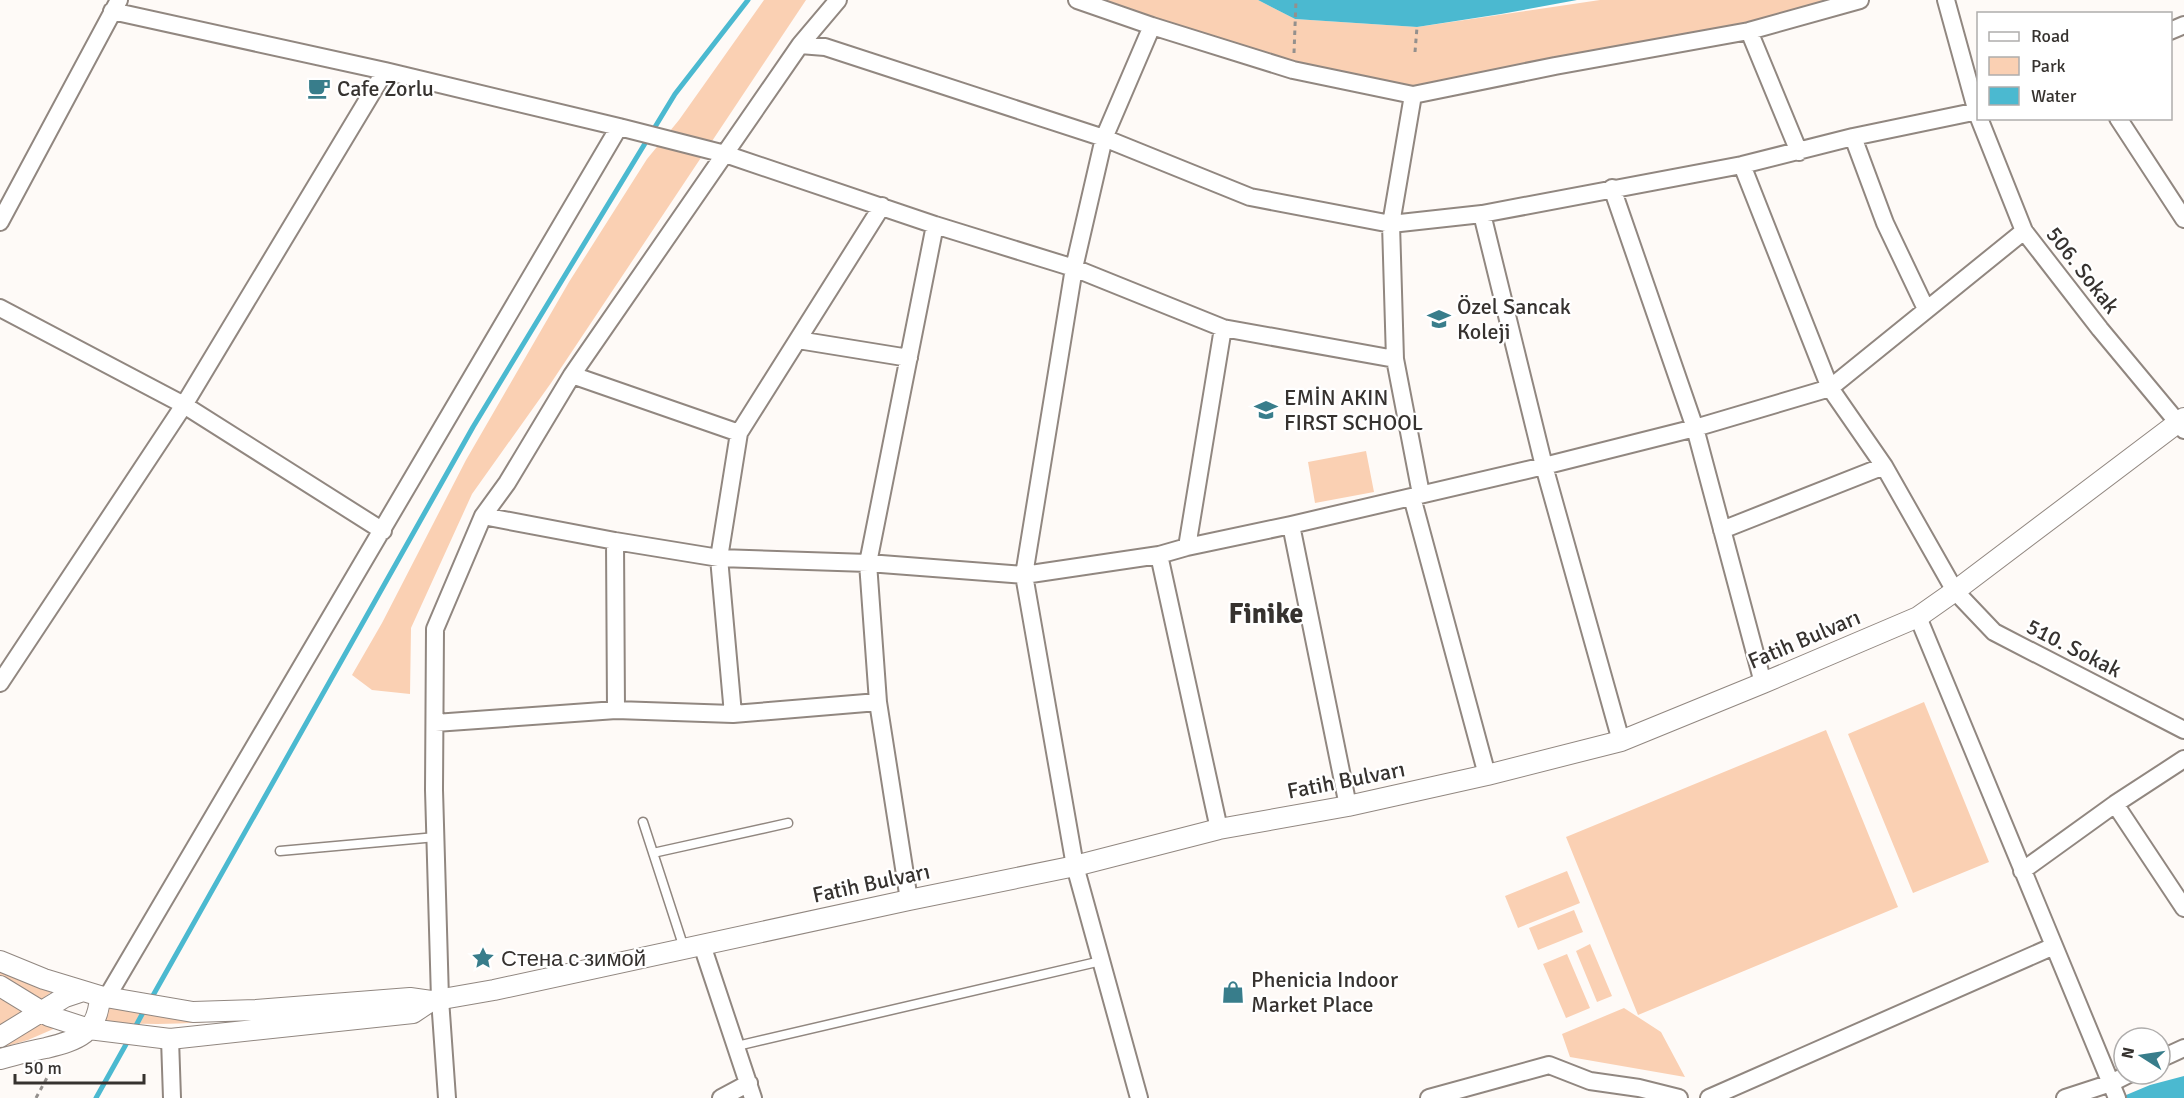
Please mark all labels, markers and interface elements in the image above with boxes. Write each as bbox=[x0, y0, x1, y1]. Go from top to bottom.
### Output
legend bbox=[1977, 12, 2172, 120]
text: Road bbox=[2031, 25, 2070, 47]
text: Park bbox=[2031, 55, 2066, 77]
cafe icon: Cafe Zorlu bbox=[306, 75, 332, 101]
place label: Cafe Zorlu bbox=[337, 75, 434, 102]
text: Water bbox=[2031, 85, 2077, 107]
street label: 506. Sokak bbox=[2041, 221, 2125, 319]
place label: Özel Sancak Koleji bbox=[1457, 293, 1571, 345]
school or university icon: Özel Sancak Koleji bbox=[1426, 306, 1452, 332]
place label: EMİN AKIN FIRST SCHOOL bbox=[1284, 384, 1423, 436]
school or university icon: EMİN AKIN FIRST SCHOOL bbox=[1253, 397, 1279, 423]
district label: Finike bbox=[1228, 597, 1304, 631]
street label: Fatih Bulvarı bbox=[1744, 603, 1864, 675]
street label: 510. Sokak bbox=[2022, 613, 2126, 683]
street label: Fatih Bulvarı bbox=[1285, 755, 1407, 805]
street label: Fatih Bulvarı bbox=[810, 857, 932, 909]
place icon: Стена с зимой bbox=[470, 945, 496, 971]
place label: Стена с зимой bbox=[501, 945, 646, 972]
place label: Phenicia Indoor Market Place bbox=[1251, 966, 1398, 1018]
shop icon: Phenicia Indoor Market Place bbox=[1220, 979, 1246, 1005]
north arrow bbox=[2112, 1026, 2172, 1086]
text: N bbox=[2117, 1046, 2139, 1061]
scale bar bbox=[15, 1047, 144, 1085]
text: 50 m bbox=[24, 1057, 62, 1079]

